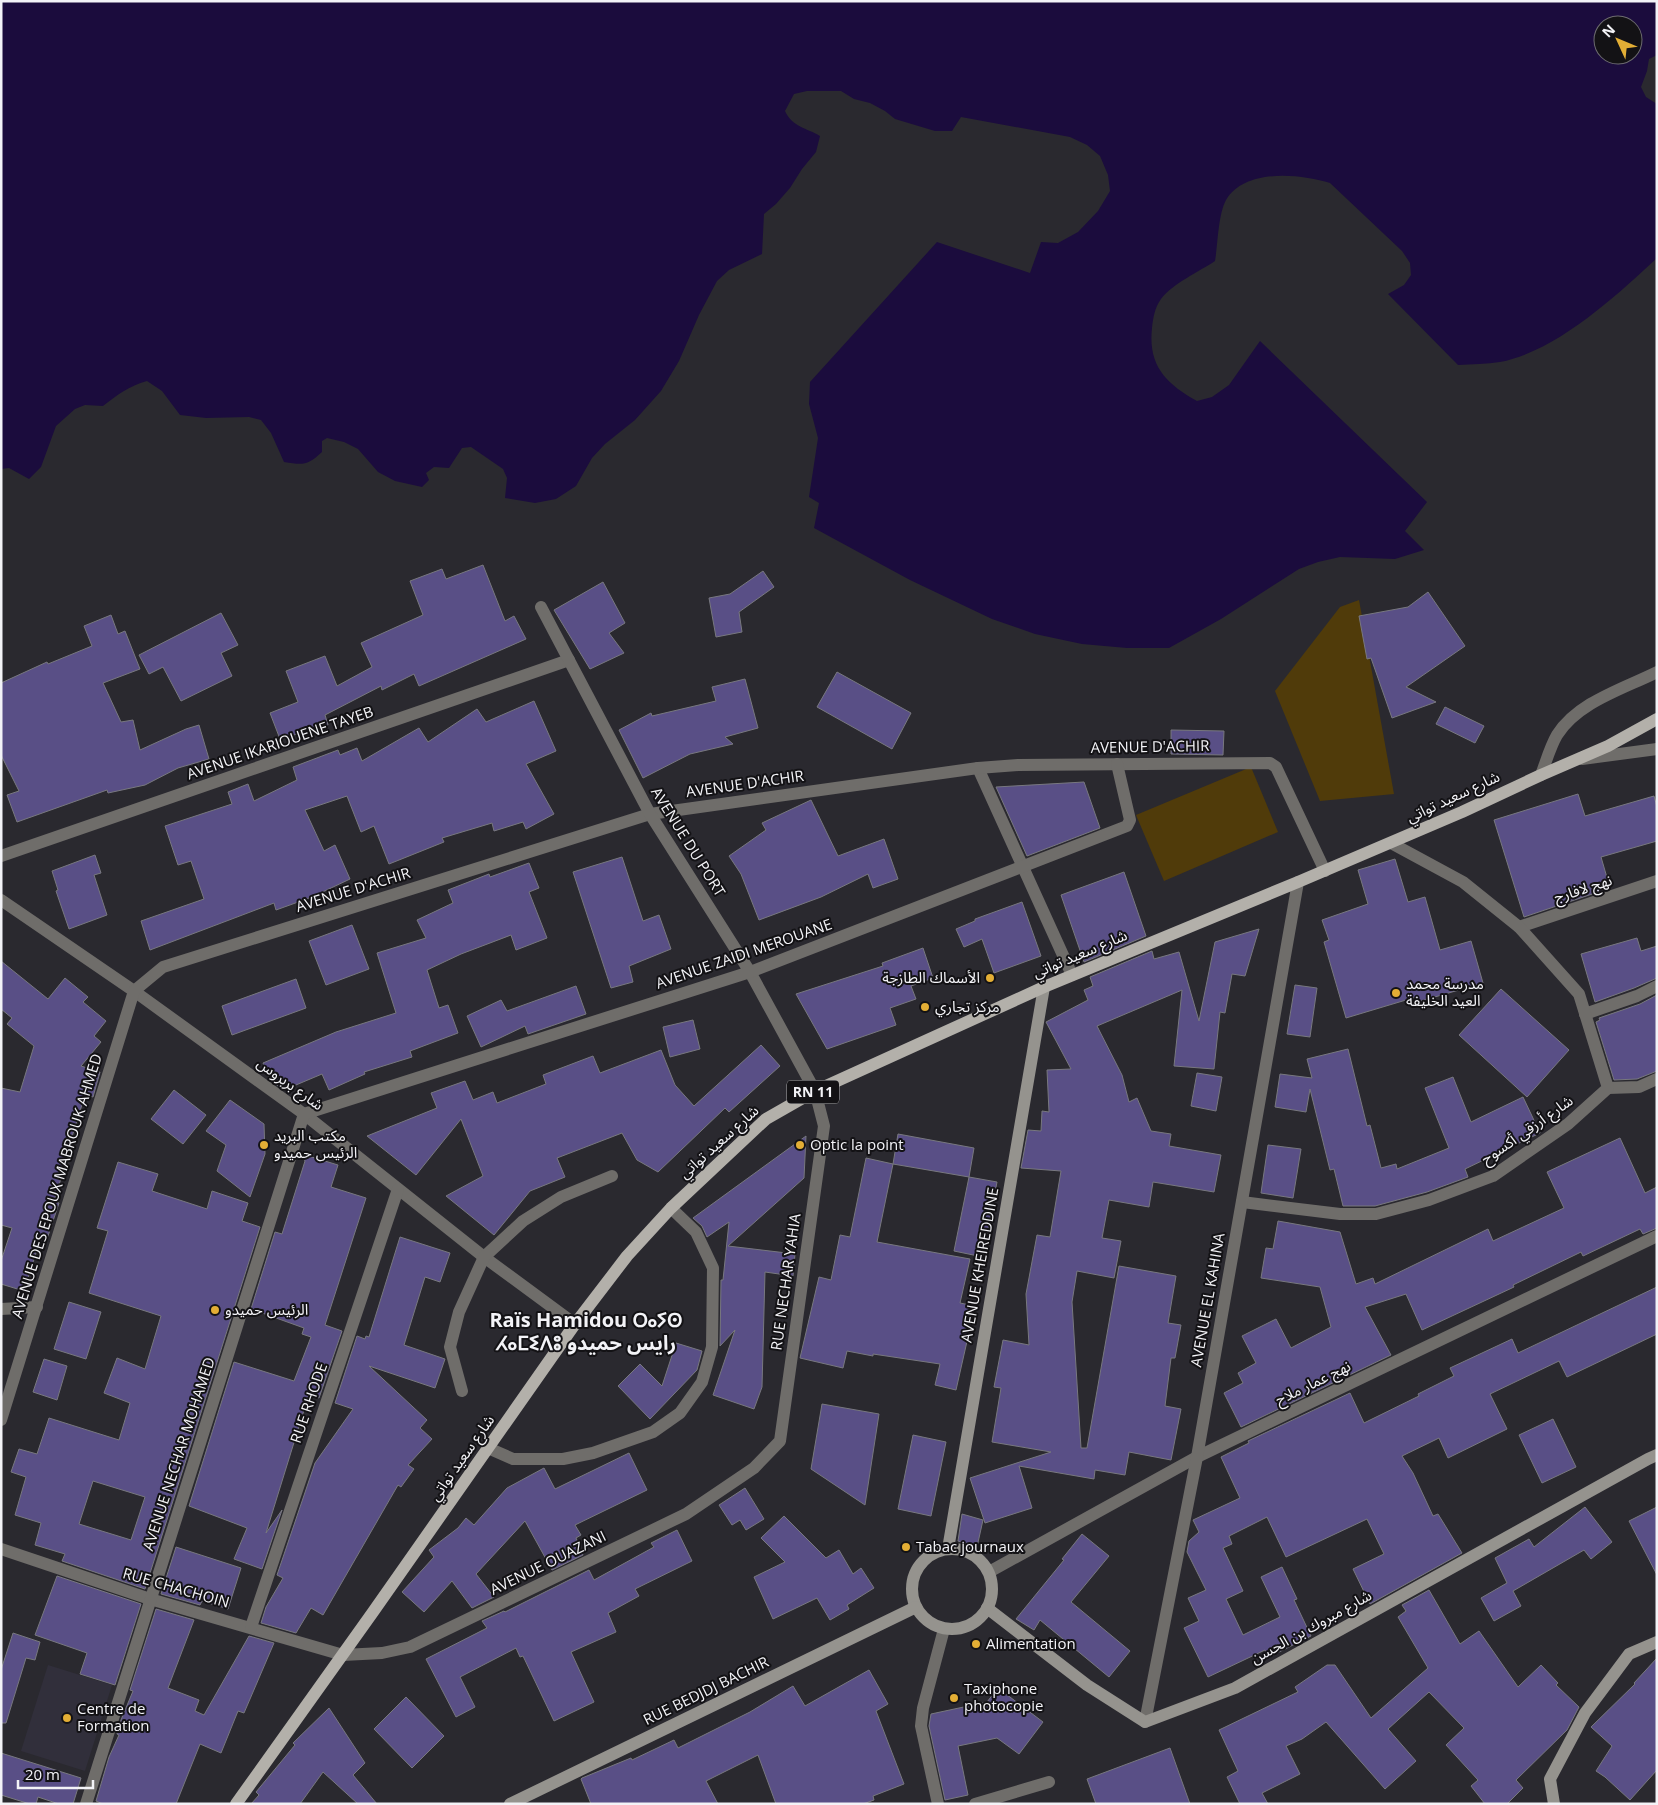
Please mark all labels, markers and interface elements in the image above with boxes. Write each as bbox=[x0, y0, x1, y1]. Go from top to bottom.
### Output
north arrow bbox=[1593, 15, 1643, 65]
text: N bbox=[1597, 20, 1619, 41]
street label: AVENUE IKARIOUENE TAYEB bbox=[184, 701, 376, 783]
street label: AVENUE D'ACHIR bbox=[1090, 735, 1210, 757]
street label: AVENUE D'ACHIR bbox=[685, 765, 806, 801]
street label: شارع سعيد تواتي bbox=[1403, 766, 1504, 829]
street label: AVENUE DU PORT bbox=[647, 783, 731, 900]
street label: AVENUE D'ACHIR bbox=[293, 862, 413, 916]
street label: نهج لافارج bbox=[1551, 869, 1615, 910]
street label: AVENUE ZAIDI MEROUANE bbox=[653, 913, 835, 993]
street label: شارع سعيد تواتي bbox=[1029, 924, 1131, 985]
place label: الأسماك الطازجة bbox=[882, 967, 980, 987]
marker: الأسماك الطازجة bbox=[984, 972, 996, 984]
place label: مدرسة محمد العيد الخليفة bbox=[1406, 973, 1484, 1010]
marker: مدرسة محمد العيد الخليفة bbox=[1390, 987, 1402, 999]
place label: مركز تجاري bbox=[935, 996, 1000, 1018]
marker: مركز تجاري bbox=[919, 1001, 931, 1013]
street label: AVENUE DES EPOUX MABROUK AHMED bbox=[6, 1051, 106, 1321]
street label: شارع بربروس bbox=[252, 1052, 328, 1117]
road number: RN 11 bbox=[787, 1080, 839, 1104]
street label: شارع أرزقي أكسوح bbox=[1476, 1090, 1578, 1171]
street label: شارع سعيد تواتي bbox=[674, 1100, 765, 1185]
place label: مكتب البريد الرئيس حميدو bbox=[274, 1125, 357, 1162]
place label: Optic la point bbox=[810, 1134, 904, 1154]
marker: مكتب البريد الرئيس حميدو bbox=[258, 1139, 270, 1151]
marker: Optic la point bbox=[794, 1139, 806, 1151]
street label: AVENUE KHEIREDDINE bbox=[956, 1186, 1003, 1344]
street label: RUE NECHAR YAHIA bbox=[766, 1212, 805, 1351]
street label: AVENUE EL KAHINA bbox=[1185, 1231, 1229, 1369]
place label: الرئيس حميدو bbox=[225, 1299, 308, 1319]
marker: الرئيس حميدو bbox=[209, 1304, 221, 1316]
district label: Raïs Hamidou ⵔⴰⵢⵙ ⵃⴰⵎⵉⴷⵓ رایس حمیدو bbox=[489, 1306, 683, 1356]
street label: AVENUE NECHAR MOHAMED bbox=[137, 1354, 219, 1553]
street label: نهج عمار ملاح bbox=[1271, 1355, 1355, 1412]
street label: RUE RHODE bbox=[285, 1360, 331, 1445]
street label: شارع سعيد تواتي bbox=[424, 1410, 501, 1506]
street label: AVENUE OUAZANI bbox=[486, 1525, 609, 1599]
place label: Tabac journaux bbox=[916, 1536, 1024, 1556]
marker: Tabac journaux bbox=[900, 1541, 912, 1553]
street label: RUE CHACHOIN bbox=[121, 1562, 232, 1612]
street label: شارع مبروك بن الحسن bbox=[1246, 1584, 1376, 1670]
place label: Alimentation bbox=[986, 1633, 1076, 1653]
marker: Alimentation bbox=[970, 1638, 982, 1650]
street label: RUE BEDJDJ BACHIR bbox=[639, 1651, 772, 1729]
place label: Taxiphone photocopie bbox=[964, 1678, 1043, 1715]
marker: Taxiphone photocopie bbox=[948, 1692, 960, 1704]
place label: Centre de Formation bbox=[77, 1698, 149, 1735]
marker: Centre de Formation bbox=[61, 1712, 73, 1724]
scale bar bbox=[18, 1758, 92, 1790]
text: 20 m bbox=[25, 1764, 60, 1784]

